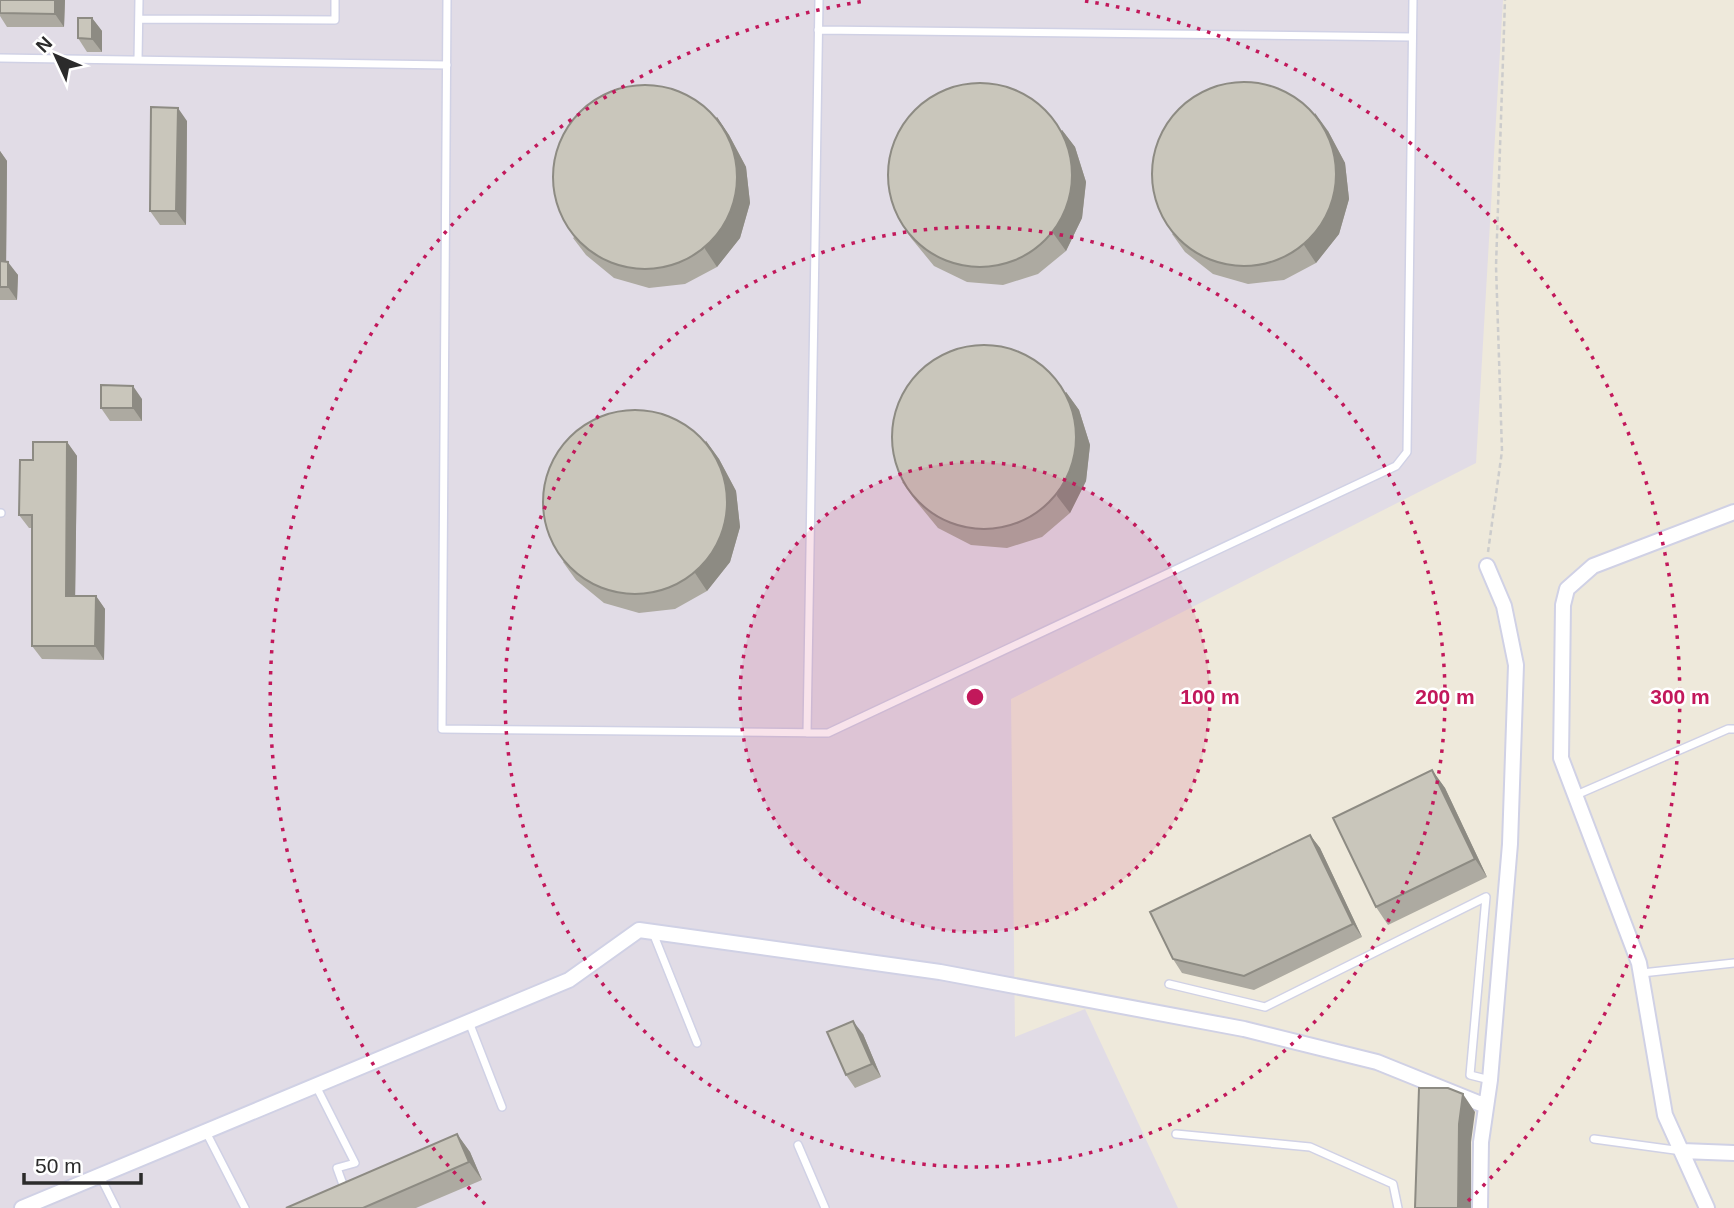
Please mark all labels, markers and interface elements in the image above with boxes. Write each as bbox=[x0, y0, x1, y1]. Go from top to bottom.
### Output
north arrow bbox=[21, 21, 91, 91]
text: N bbox=[32, 32, 56, 57]
centre of rings bbox=[963, 685, 987, 709]
text: 100 m bbox=[1180, 685, 1240, 708]
text: 200 m bbox=[1415, 685, 1475, 708]
text: 300 m bbox=[1650, 685, 1710, 708]
scale bar bbox=[24, 1142, 142, 1186]
text: 50 m bbox=[35, 1154, 82, 1177]

